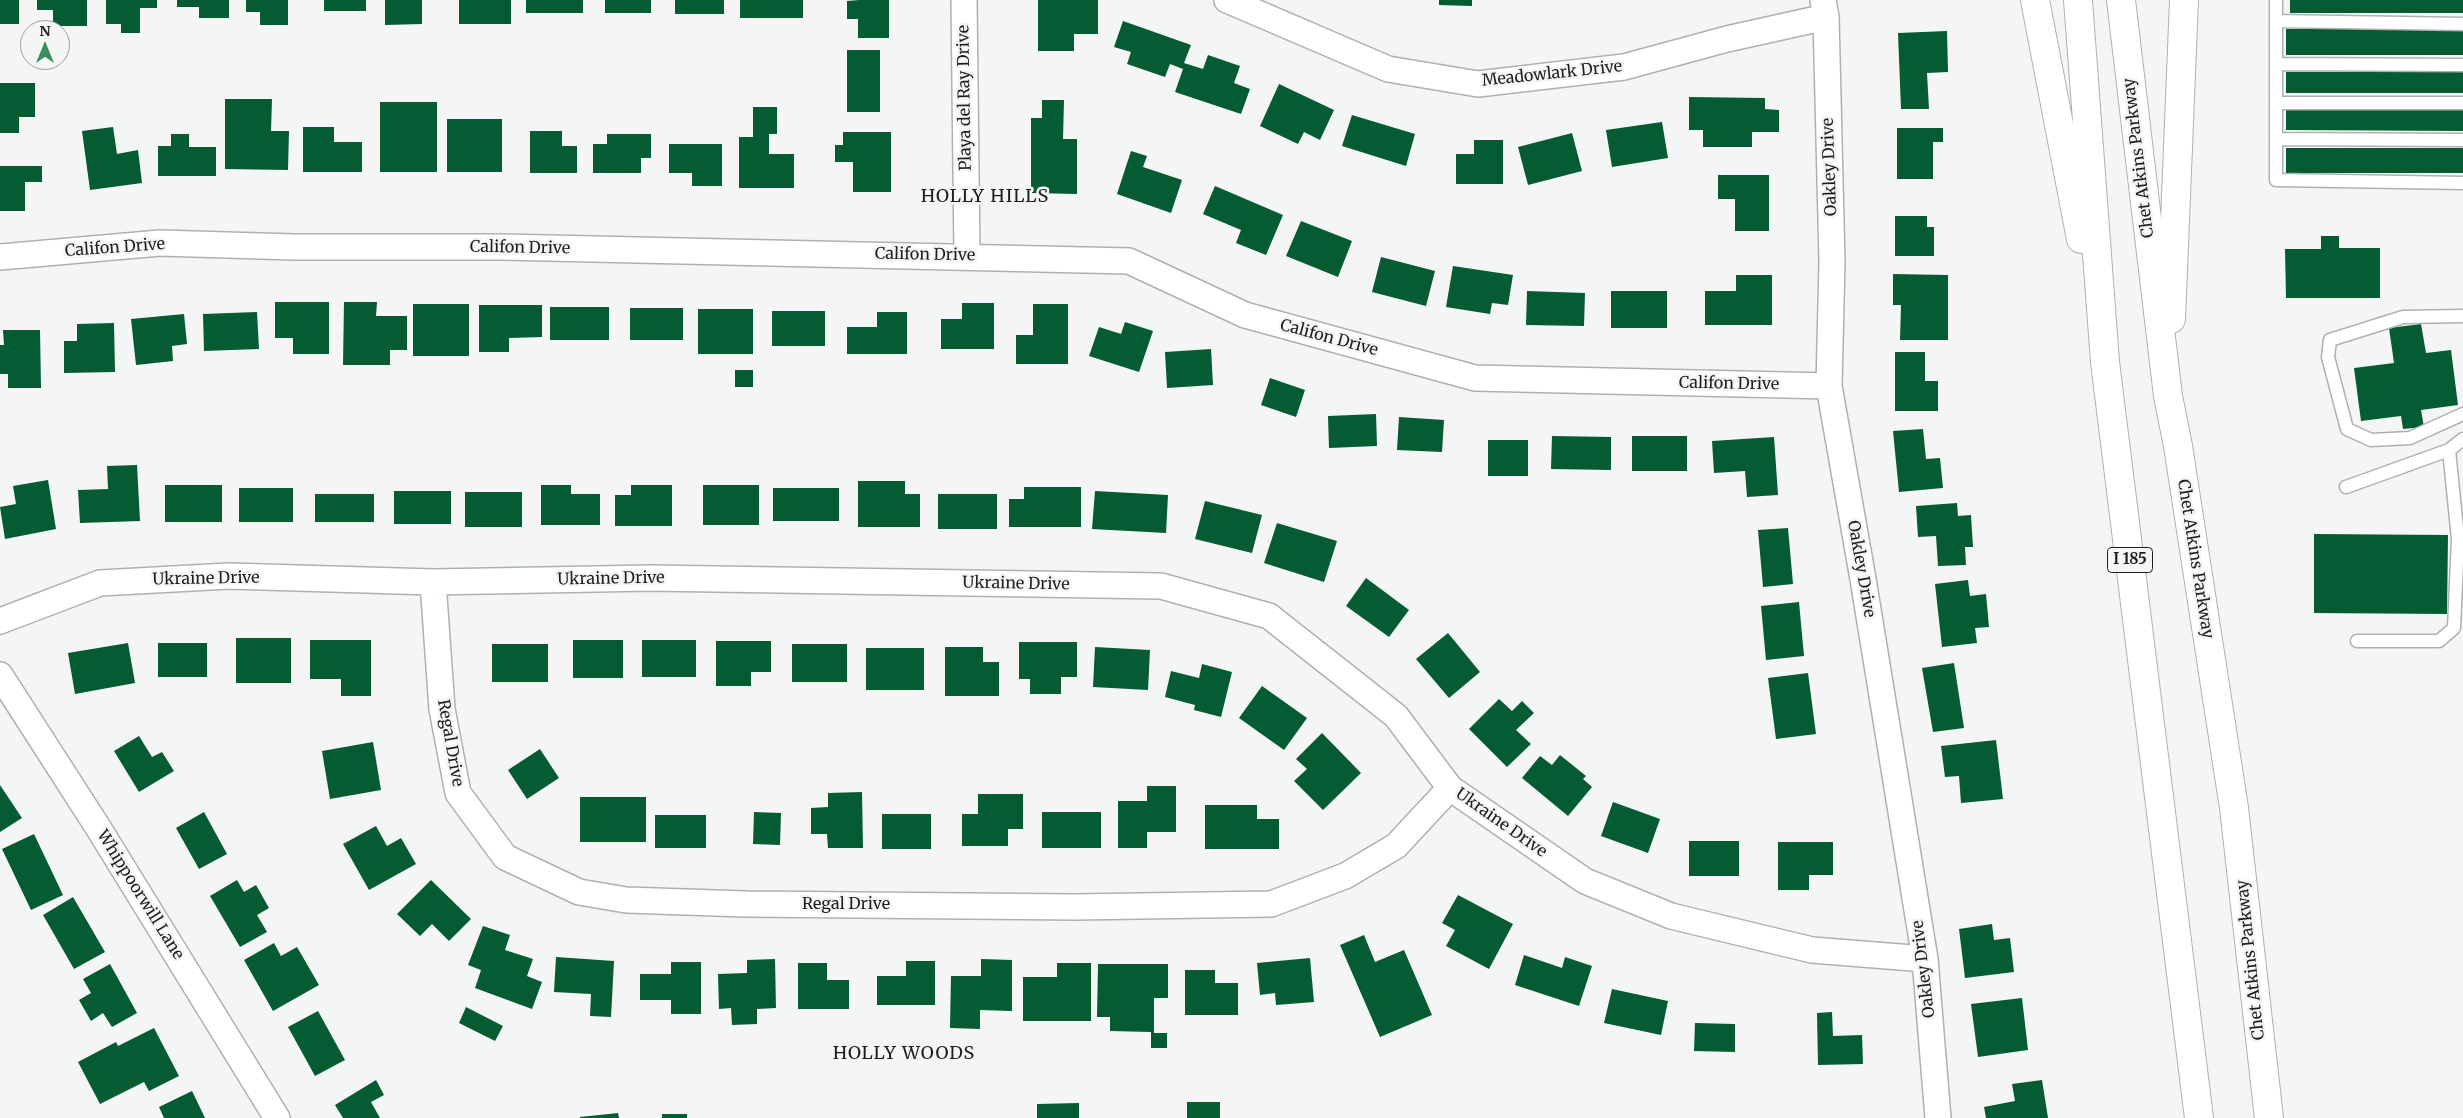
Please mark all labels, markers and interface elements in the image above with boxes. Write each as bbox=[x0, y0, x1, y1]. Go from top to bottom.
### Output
north arrow bbox=[20, 20, 70, 70]
text: N bbox=[39, 22, 51, 40]
street label: Playa del Ray Drive bbox=[954, 25, 976, 171]
street label: Meadowlark Drive bbox=[1481, 57, 1623, 91]
street label: Chet Atkins Parkway bbox=[2120, 77, 2158, 239]
street label: Oakley Drive bbox=[1819, 118, 1841, 216]
district label: HOLLY HILLS bbox=[919, 186, 1051, 208]
street label: Califon Drive bbox=[64, 235, 166, 261]
street label: Califon Drive bbox=[470, 238, 570, 258]
street label: Califon Drive bbox=[875, 245, 975, 265]
street label: Califon Drive bbox=[1278, 316, 1380, 360]
street label: Califon Drive bbox=[1679, 374, 1779, 394]
street label: Chet Atkins Parkway bbox=[2173, 478, 2217, 640]
street label: Oakley Drive bbox=[1843, 519, 1879, 619]
road number: I 185 bbox=[2108, 548, 2152, 572]
street label: Ukraine Drive bbox=[152, 568, 260, 590]
street label: Ukraine Drive bbox=[557, 568, 665, 590]
street label: Ukraine Drive bbox=[962, 573, 1070, 595]
street label: Regal Drive bbox=[433, 698, 467, 788]
street label: Ukraine Drive bbox=[1452, 784, 1550, 862]
street label: Whippoorwill Lane bbox=[92, 827, 188, 963]
street label: Chet Atkins Parkway bbox=[2233, 879, 2269, 1041]
street label: Regal Drive bbox=[802, 894, 890, 914]
street label: Oakley Drive bbox=[1908, 919, 1940, 1019]
district label: HOLLY WOODS bbox=[831, 1043, 977, 1065]

